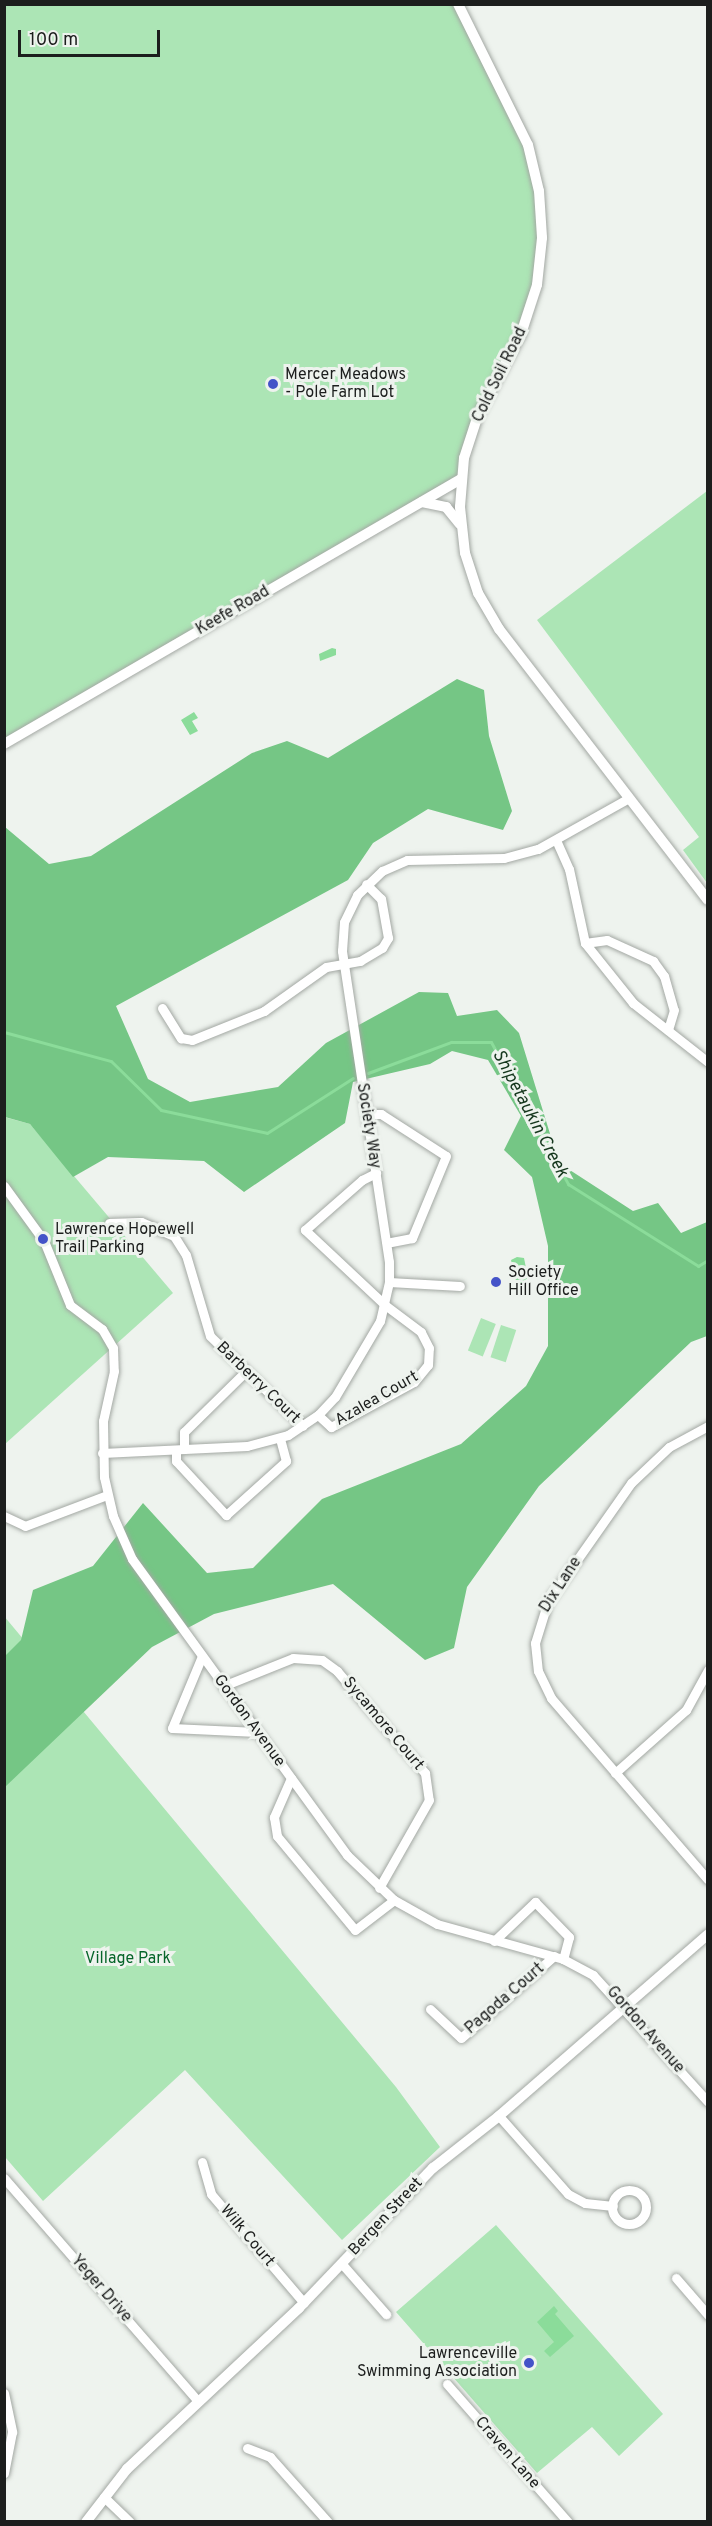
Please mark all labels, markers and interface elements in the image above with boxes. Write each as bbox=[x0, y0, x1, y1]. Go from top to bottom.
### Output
scale bar bbox=[21, 18, 164, 56]
text: 100 m bbox=[29, 29, 78, 52]
street label: Cold Soil Road bbox=[469, 324, 531, 426]
place label: Mercer Meadows - Pole Farm Lot bbox=[285, 365, 406, 403]
marker: Mercer Meadows - Pole Farm Lot bbox=[266, 377, 280, 391]
street label: Keefe Road bbox=[193, 582, 273, 640]
water label: Shipetaukin Creek bbox=[486, 1046, 572, 1182]
street label: Society Way bbox=[352, 1082, 384, 1170]
place label: Lawrence Hopewell Trail Parking bbox=[55, 1220, 194, 1258]
marker: Lawrence Hopewell Trail Parking bbox=[36, 1232, 50, 1246]
place label: Society Hill Office bbox=[508, 1263, 579, 1301]
marker: Society Hill Office bbox=[489, 1275, 503, 1289]
street label: Barberry Court bbox=[212, 1338, 304, 1428]
street label: Azalea Court bbox=[332, 1367, 422, 1431]
street label: Dix Lane bbox=[536, 1554, 586, 1616]
street label: Gordon Avenue bbox=[209, 1671, 289, 1771]
street label: Sycamore Court bbox=[338, 1673, 428, 1775]
park label: Village Park bbox=[85, 1949, 171, 1969]
street label: Pagoda Court bbox=[461, 1959, 549, 2039]
street label: Gordon Avenue bbox=[602, 1982, 688, 2078]
street label: Bergen Street bbox=[345, 2174, 427, 2260]
street label: Wilk Court bbox=[216, 2201, 278, 2271]
street label: Yeger Drive bbox=[66, 2251, 136, 2327]
place label: Lawrenceville Swimming Association bbox=[356, 2344, 517, 2382]
marker: Lawrenceville Swimming Association bbox=[522, 2356, 536, 2370]
street label: Craven Lane bbox=[470, 2413, 544, 2493]

